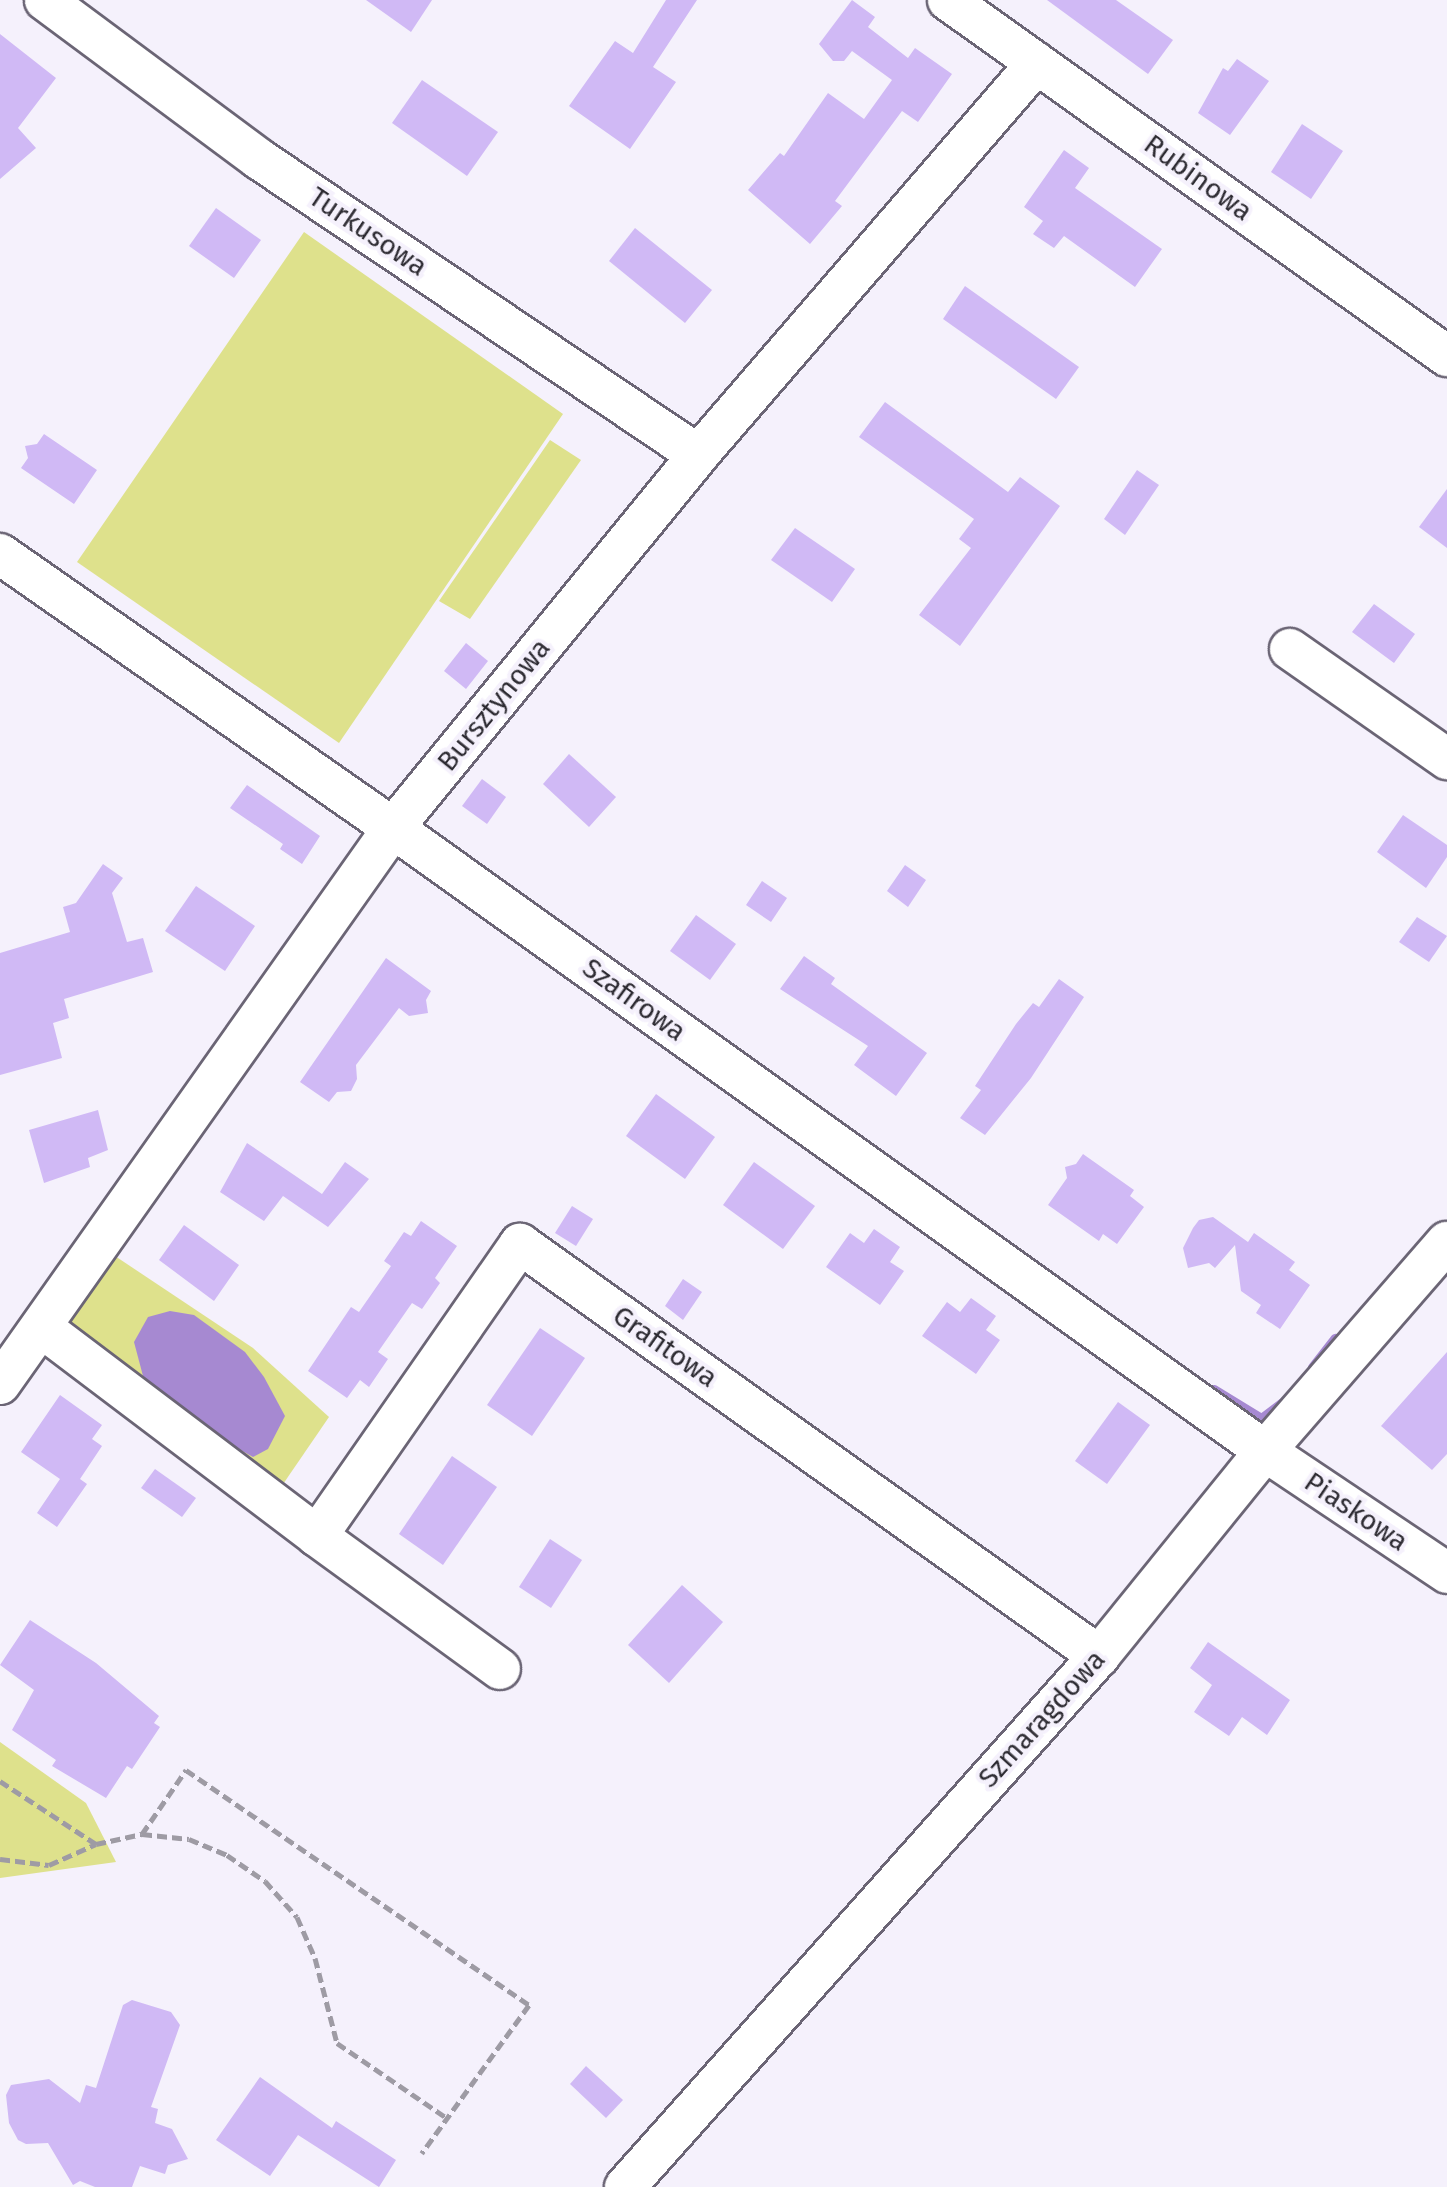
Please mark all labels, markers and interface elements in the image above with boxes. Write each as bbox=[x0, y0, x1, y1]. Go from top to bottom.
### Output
street label: Rubinowa bbox=[1137, 128, 1259, 228]
street label: Turkusowa bbox=[303, 180, 433, 284]
street label: Bursztynowa bbox=[430, 632, 558, 778]
street label: Szafirowa bbox=[576, 951, 692, 1049]
street label: Grafitowa bbox=[606, 1299, 724, 1395]
street label: Piaskowa bbox=[1298, 1465, 1414, 1559]
street label: Szmaragdowa bbox=[972, 1643, 1112, 1795]

